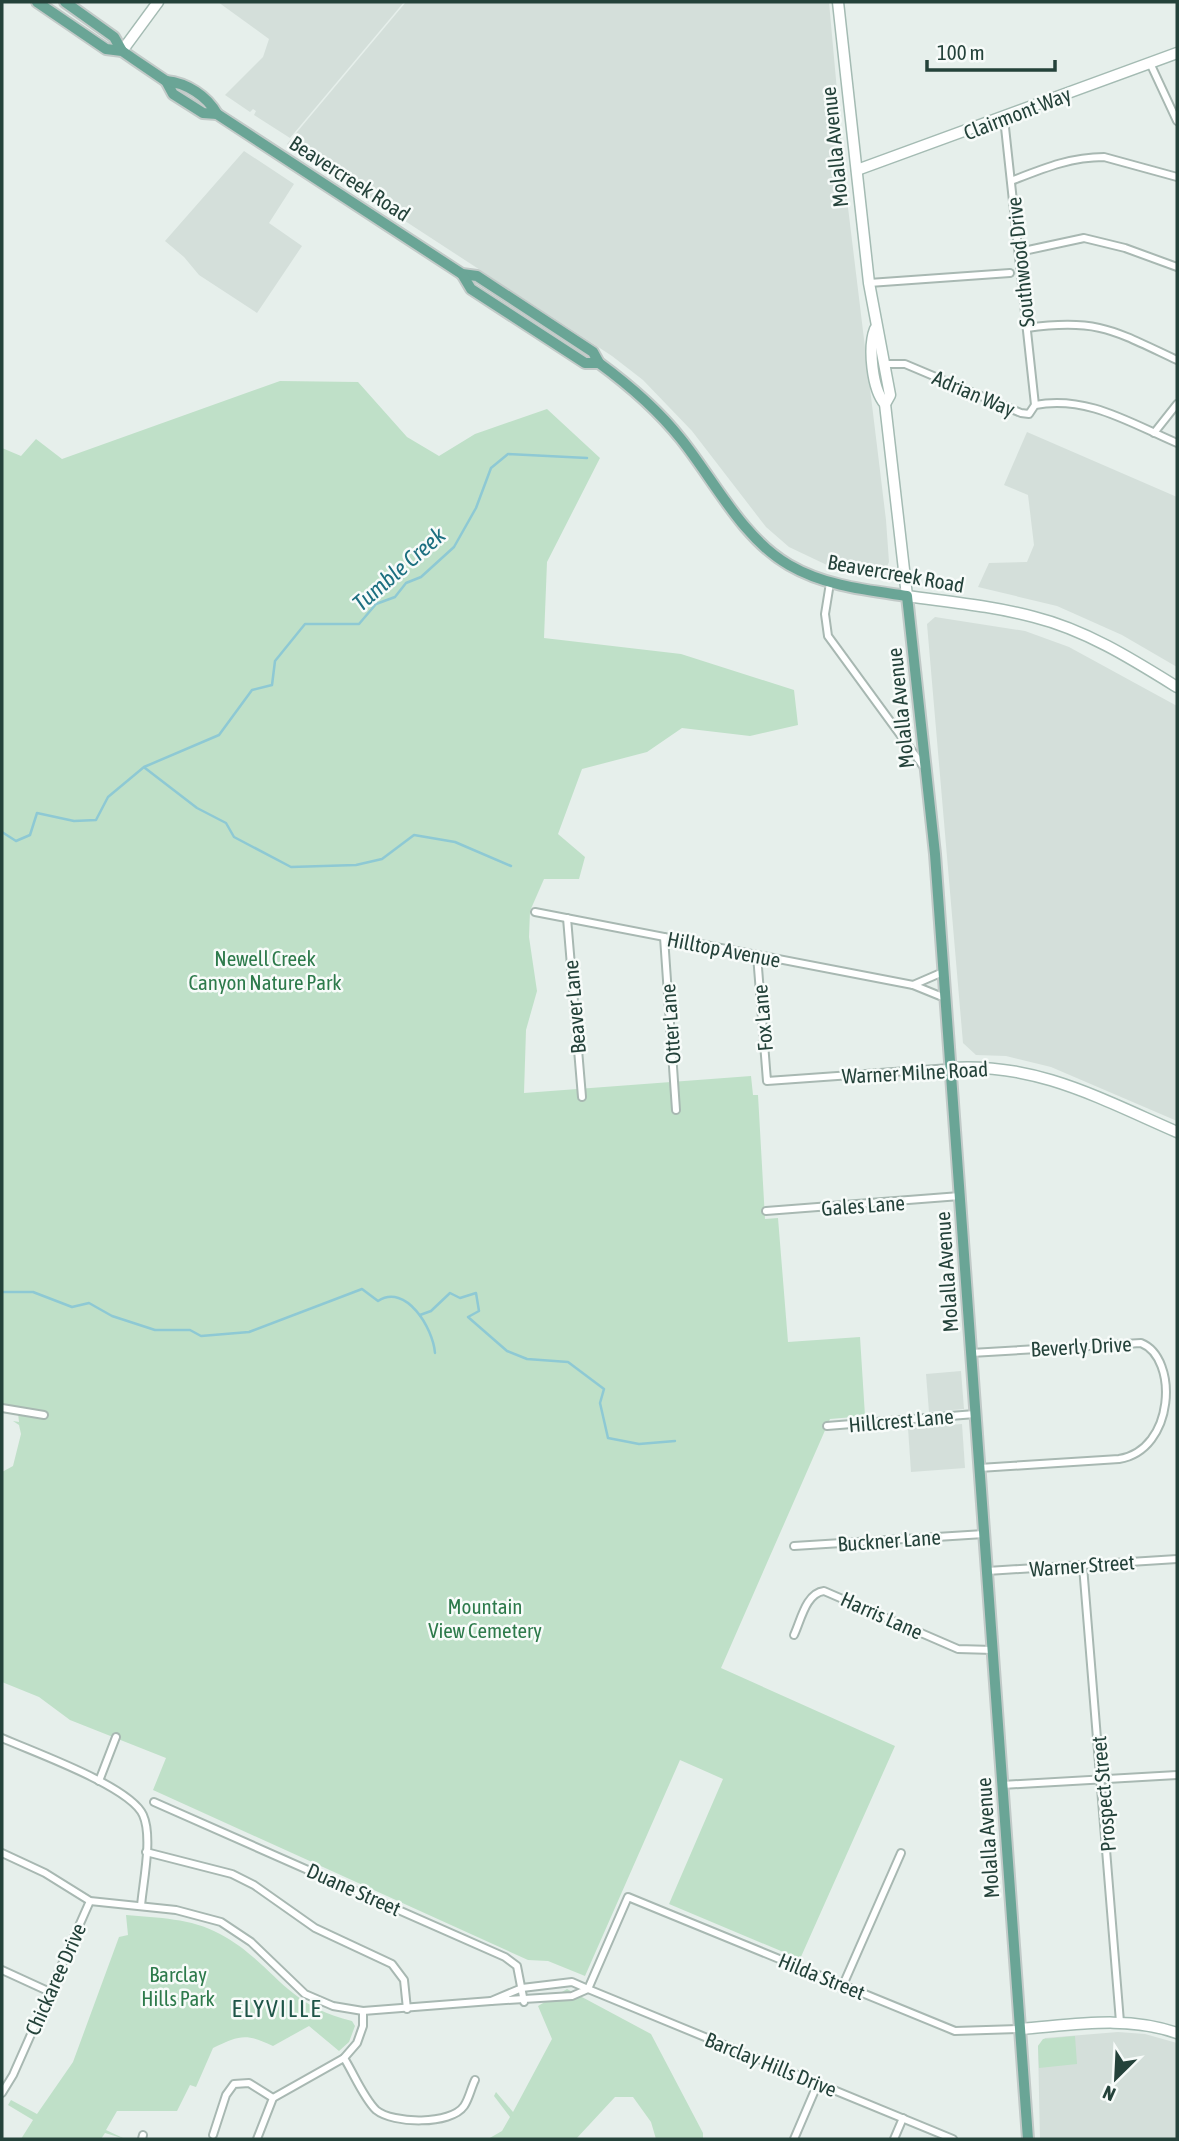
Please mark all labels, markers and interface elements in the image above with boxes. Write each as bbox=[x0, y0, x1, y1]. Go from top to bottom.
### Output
scale bar bbox=[927, 28, 1055, 72]
text: 100 m bbox=[937, 40, 985, 64]
street label: Clairmont Way bbox=[960, 81, 1074, 144]
street label: Molalla Avenue bbox=[816, 85, 852, 209]
street label: Beavercreek Road bbox=[285, 130, 415, 226]
street label: Southwood Drive bbox=[1001, 196, 1039, 328]
street label: Adrian Way bbox=[929, 365, 1019, 421]
water label: Tumble Creek bbox=[348, 521, 451, 616]
street label: Beavercreek Road bbox=[826, 549, 966, 597]
street label: Molalla Avenue bbox=[882, 646, 918, 770]
street label: Hilltop Avenue bbox=[665, 926, 783, 972]
park label: Newell Creek Canyon Nature Park bbox=[189, 946, 341, 994]
street label: Beaver Lane bbox=[558, 959, 590, 1055]
street label: Otter Lane bbox=[655, 983, 685, 1065]
street label: Fox Lane bbox=[747, 984, 777, 1052]
street label: Warner Milne Road bbox=[841, 1056, 989, 1088]
street label: Gales Lane bbox=[820, 1190, 906, 1220]
street label: Molalla Avenue bbox=[930, 1211, 962, 1333]
street label: Beverly Drive bbox=[1030, 1331, 1132, 1361]
street label: Hillcrest Lane bbox=[847, 1403, 955, 1437]
street label: Buckner Lane bbox=[837, 1524, 941, 1556]
street label: Warner Street bbox=[1029, 1549, 1135, 1581]
street label: Harris Lane bbox=[837, 1586, 927, 1644]
park label: Mountain View Cemetery bbox=[428, 1594, 542, 1642]
street label: Prospect Street bbox=[1086, 1735, 1120, 1853]
street label: Molalla Avenue bbox=[971, 1777, 1003, 1899]
street label: Duane Street bbox=[303, 1858, 405, 1920]
street label: Chickaree Drive bbox=[20, 1919, 90, 2039]
street label: Hilda Street bbox=[775, 1948, 869, 2004]
park label: Barclay Hills Park bbox=[141, 1962, 215, 2010]
district label: ELYVILLE bbox=[231, 1995, 323, 2022]
street label: Barclay Hills Drive bbox=[702, 2027, 840, 2101]
north arrow bbox=[1081, 2043, 1151, 2113]
text: N bbox=[1099, 2081, 1119, 2106]

